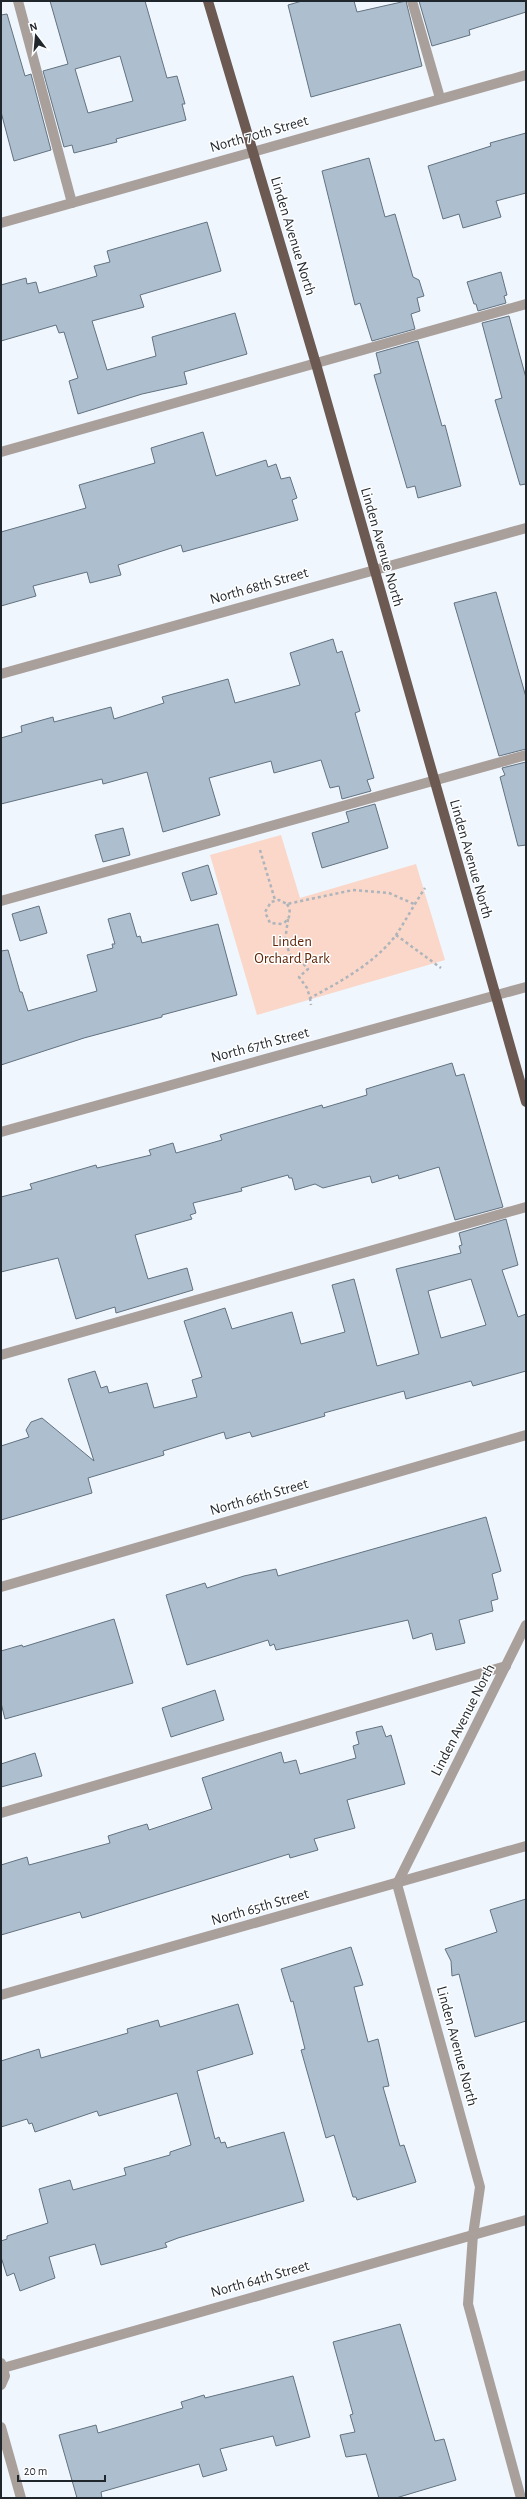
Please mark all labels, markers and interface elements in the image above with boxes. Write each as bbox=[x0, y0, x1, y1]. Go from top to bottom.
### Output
north arrow bbox=[16, 16, 56, 56]
text: N bbox=[28, 21, 39, 33]
street label: North 70th Street bbox=[208, 113, 310, 155]
street label: Linden Avenue North bbox=[268, 175, 318, 297]
street label: Linden Avenue North bbox=[358, 486, 406, 608]
street label: North 68th Street bbox=[208, 565, 310, 607]
street label: Linden Avenue North bbox=[447, 798, 495, 920]
park label: Linden Orchard Park bbox=[254, 934, 330, 966]
street label: North 67th Street bbox=[209, 1025, 311, 1065]
street label: North 66th Street bbox=[208, 1476, 310, 1518]
street label: Linden Avenue North bbox=[428, 1662, 498, 1778]
street label: North 65th Street bbox=[210, 1886, 311, 1928]
street label: Linden Avenue North bbox=[434, 1985, 480, 2107]
street label: North 64th Street bbox=[209, 2258, 311, 2300]
scale bar bbox=[18, 2457, 105, 2483]
text: 20 m bbox=[24, 2465, 47, 2477]

